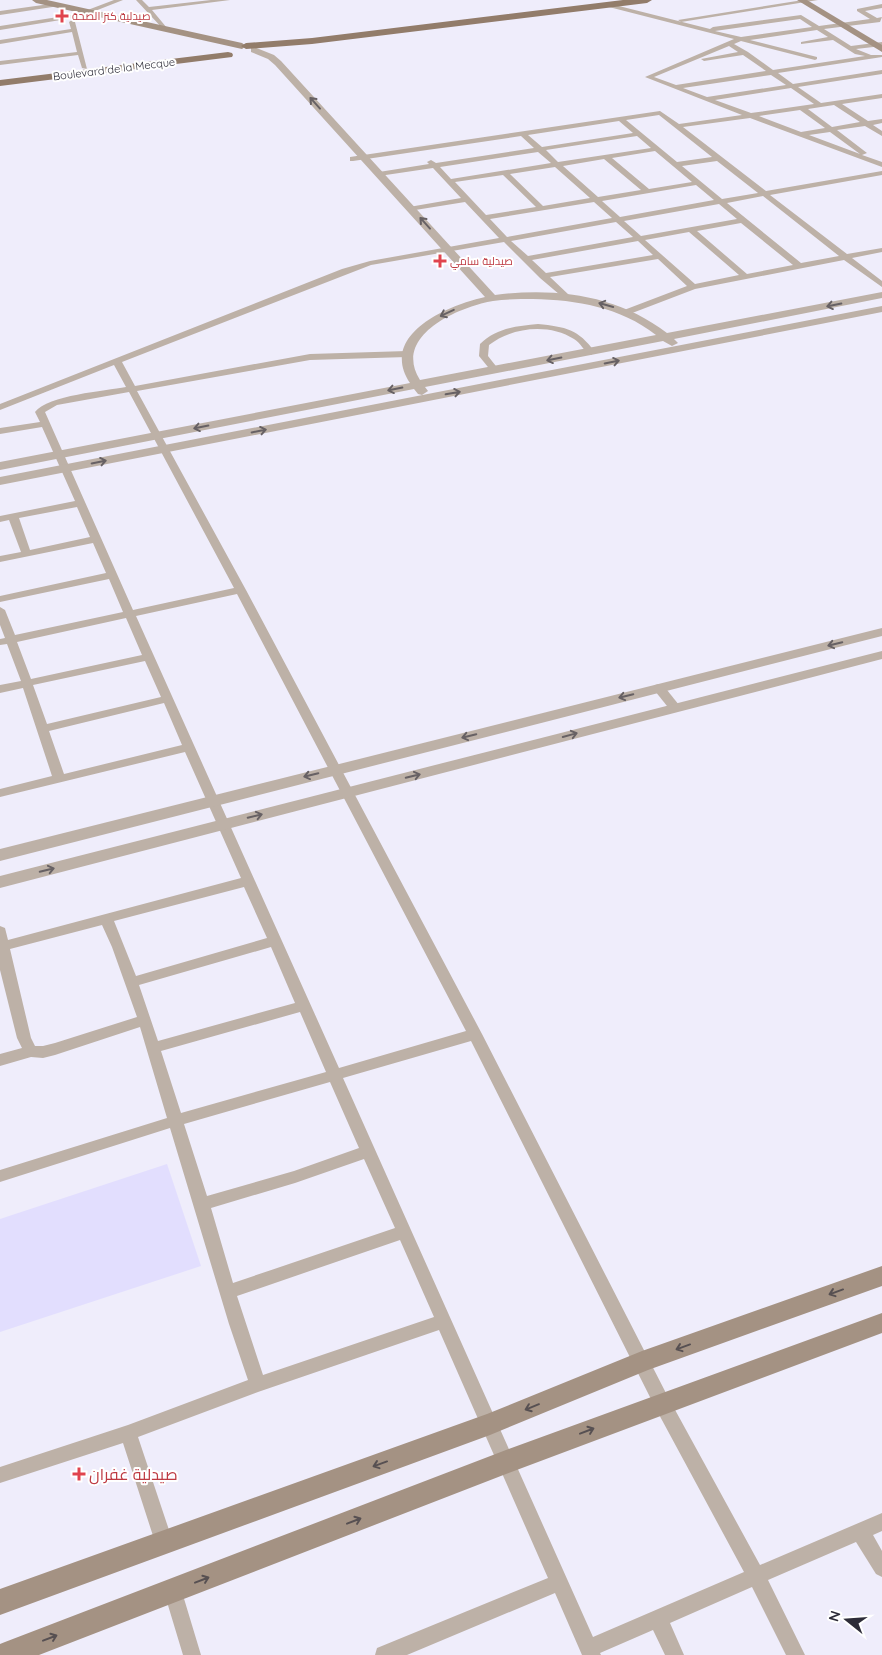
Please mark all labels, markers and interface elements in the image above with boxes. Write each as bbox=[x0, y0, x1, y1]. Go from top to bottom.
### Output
place label: صيدلية كنز الصحة bbox=[72, 9, 151, 23]
marker: صيدلية كنز الصحة bbox=[56, 10, 68, 22]
street label: Boulevard de la Mecque bbox=[52, 55, 176, 83]
one-way arrow bbox=[309, 97, 321, 109]
one-way arrow bbox=[419, 217, 430, 230]
place label: صيدلية سامي bbox=[450, 254, 513, 270]
marker: صيدلية سامي bbox=[434, 255, 446, 267]
one-way arrow bbox=[599, 300, 615, 310]
one-way arrow bbox=[827, 301, 843, 310]
one-way arrow bbox=[440, 309, 455, 319]
one-way arrow bbox=[547, 354, 563, 364]
one-way arrow bbox=[604, 356, 620, 366]
one-way arrow bbox=[387, 385, 403, 395]
one-way arrow bbox=[444, 387, 460, 397]
one-way arrow bbox=[193, 422, 209, 432]
one-way arrow bbox=[251, 426, 267, 435]
one-way arrow bbox=[91, 456, 107, 466]
one-way arrow bbox=[827, 640, 843, 649]
one-way arrow bbox=[619, 692, 635, 701]
one-way arrow bbox=[562, 730, 578, 740]
one-way arrow bbox=[461, 732, 477, 742]
one-way arrow bbox=[303, 771, 319, 780]
one-way arrow bbox=[404, 771, 420, 780]
one-way arrow bbox=[247, 811, 263, 820]
one-way arrow bbox=[39, 865, 55, 874]
one-way arrow bbox=[829, 1288, 844, 1297]
one-way arrow bbox=[676, 1343, 691, 1352]
one-way arrow bbox=[525, 1402, 540, 1412]
one-way arrow bbox=[579, 1426, 594, 1435]
one-way arrow bbox=[373, 1460, 388, 1469]
place label: صيدلية غفران bbox=[89, 1464, 178, 1485]
marker: صيدلية غفران bbox=[73, 1468, 85, 1480]
one-way arrow bbox=[346, 1516, 361, 1526]
one-way arrow bbox=[194, 1575, 209, 1584]
north arrow bbox=[822, 1595, 872, 1645]
text: N bbox=[824, 1609, 845, 1624]
one-way arrow bbox=[42, 1633, 57, 1642]

